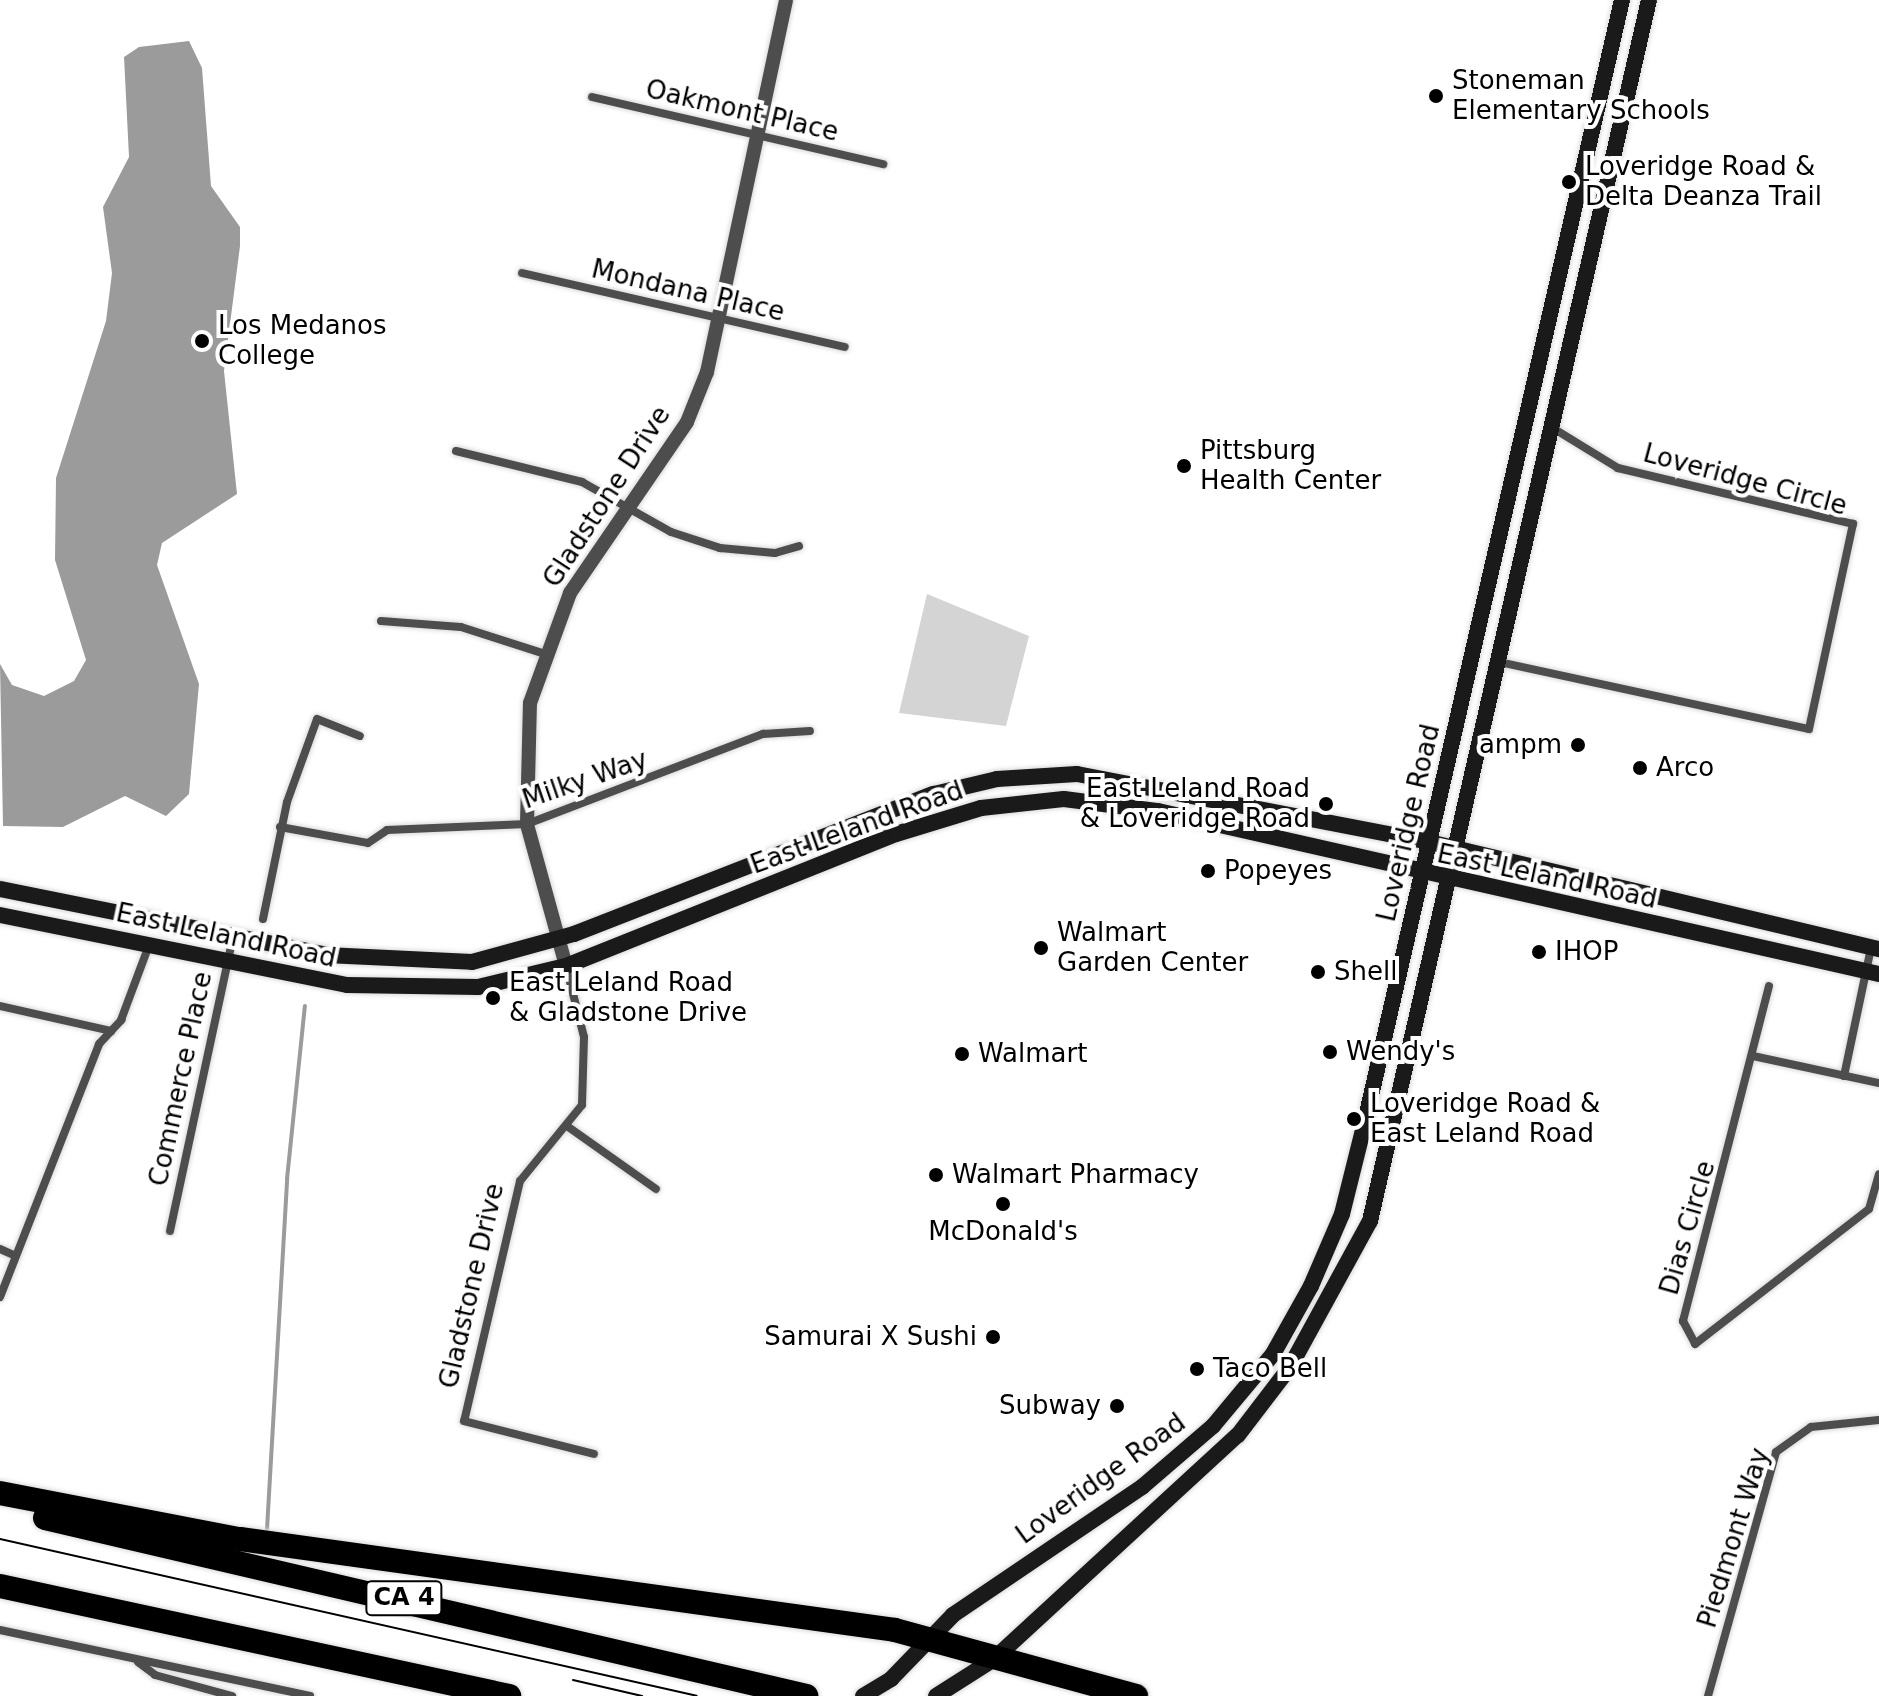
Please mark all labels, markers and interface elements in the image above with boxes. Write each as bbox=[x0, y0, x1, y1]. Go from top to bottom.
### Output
place label: Stoneman Elementary Schools bbox=[1452, 65, 1710, 126]
street label: Oakmont Place bbox=[643, 74, 841, 148]
marker: Stoneman Elementary Schools bbox=[1427, 87, 1445, 105]
place label: Loveridge Road & Delta Deanza Trail bbox=[1585, 151, 1822, 212]
marker: Loveridge Road & Delta Deanza Trail bbox=[1560, 173, 1578, 191]
street label: Mondana Place bbox=[588, 254, 788, 328]
place label: Los Medanos College bbox=[218, 310, 387, 372]
marker: Los Medanos College bbox=[193, 332, 211, 350]
street label: Gladstone Drive bbox=[537, 401, 677, 593]
place label: Pittsburg Health Center bbox=[1200, 435, 1381, 496]
street label: Loveridge Circle bbox=[1640, 438, 1850, 522]
marker: Pittsburg Health Center bbox=[1175, 457, 1193, 475]
street label: Loveridge Road bbox=[1371, 721, 1447, 925]
place label: ampm bbox=[1479, 729, 1562, 761]
marker: ampm bbox=[1569, 736, 1587, 754]
street label: Milky Way bbox=[518, 744, 652, 816]
place label: Arco bbox=[1656, 752, 1714, 784]
marker: Arco bbox=[1631, 759, 1649, 777]
place label: East Leland Road & Loveridge Road bbox=[1080, 773, 1310, 834]
street label: East Leland Road bbox=[746, 775, 968, 881]
marker: East Leland Road & Loveridge Road bbox=[1317, 795, 1335, 813]
street label: East Leland Road bbox=[1434, 838, 1660, 916]
place label: Popeyes bbox=[1224, 855, 1332, 887]
marker: Popeyes bbox=[1199, 862, 1217, 880]
street label: East Leland Road bbox=[113, 897, 339, 975]
place label: Walmart Garden Center bbox=[1057, 917, 1248, 978]
place label: IHOP bbox=[1555, 936, 1618, 968]
marker: Walmart Garden Center bbox=[1032, 939, 1050, 957]
marker: IHOP bbox=[1530, 943, 1548, 961]
place label: Shell bbox=[1334, 956, 1397, 988]
marker: Shell bbox=[1309, 963, 1327, 981]
place label: East Leland Road & Gladstone Drive bbox=[509, 967, 747, 1028]
street label: Commerce Place bbox=[143, 969, 219, 1189]
marker: East Leland Road & Gladstone Drive bbox=[484, 989, 502, 1007]
place label: Wendy's bbox=[1346, 1036, 1455, 1068]
place label: Walmart bbox=[978, 1038, 1087, 1070]
marker: Wendy's bbox=[1321, 1043, 1339, 1061]
marker: Walmart bbox=[953, 1045, 971, 1063]
place label: Loveridge Road & East Leland Road bbox=[1370, 1088, 1600, 1150]
marker: Loveridge Road & East Leland Road bbox=[1345, 1110, 1363, 1128]
street label: Dias Circle bbox=[1654, 1157, 1722, 1299]
place label: Walmart Pharmacy bbox=[952, 1159, 1199, 1191]
marker: Walmart Pharmacy bbox=[927, 1166, 945, 1184]
street label: Gladstone Drive bbox=[433, 1180, 511, 1392]
marker: McDonald's bbox=[994, 1195, 1012, 1213]
place label: McDonald's bbox=[928, 1216, 1078, 1248]
place label: Samurai X Sushi bbox=[764, 1321, 977, 1353]
marker: Samurai X Sushi bbox=[984, 1328, 1002, 1346]
place label: Taco Bell bbox=[1213, 1353, 1327, 1385]
marker: Taco Bell bbox=[1188, 1360, 1206, 1378]
place label: Subway bbox=[999, 1390, 1101, 1422]
marker: Subway bbox=[1108, 1397, 1126, 1415]
street label: Loveridge Road bbox=[1010, 1407, 1192, 1551]
street label: Piedmont Way bbox=[1692, 1444, 1776, 1632]
road number: CA 4 bbox=[364, 1578, 444, 1618]

